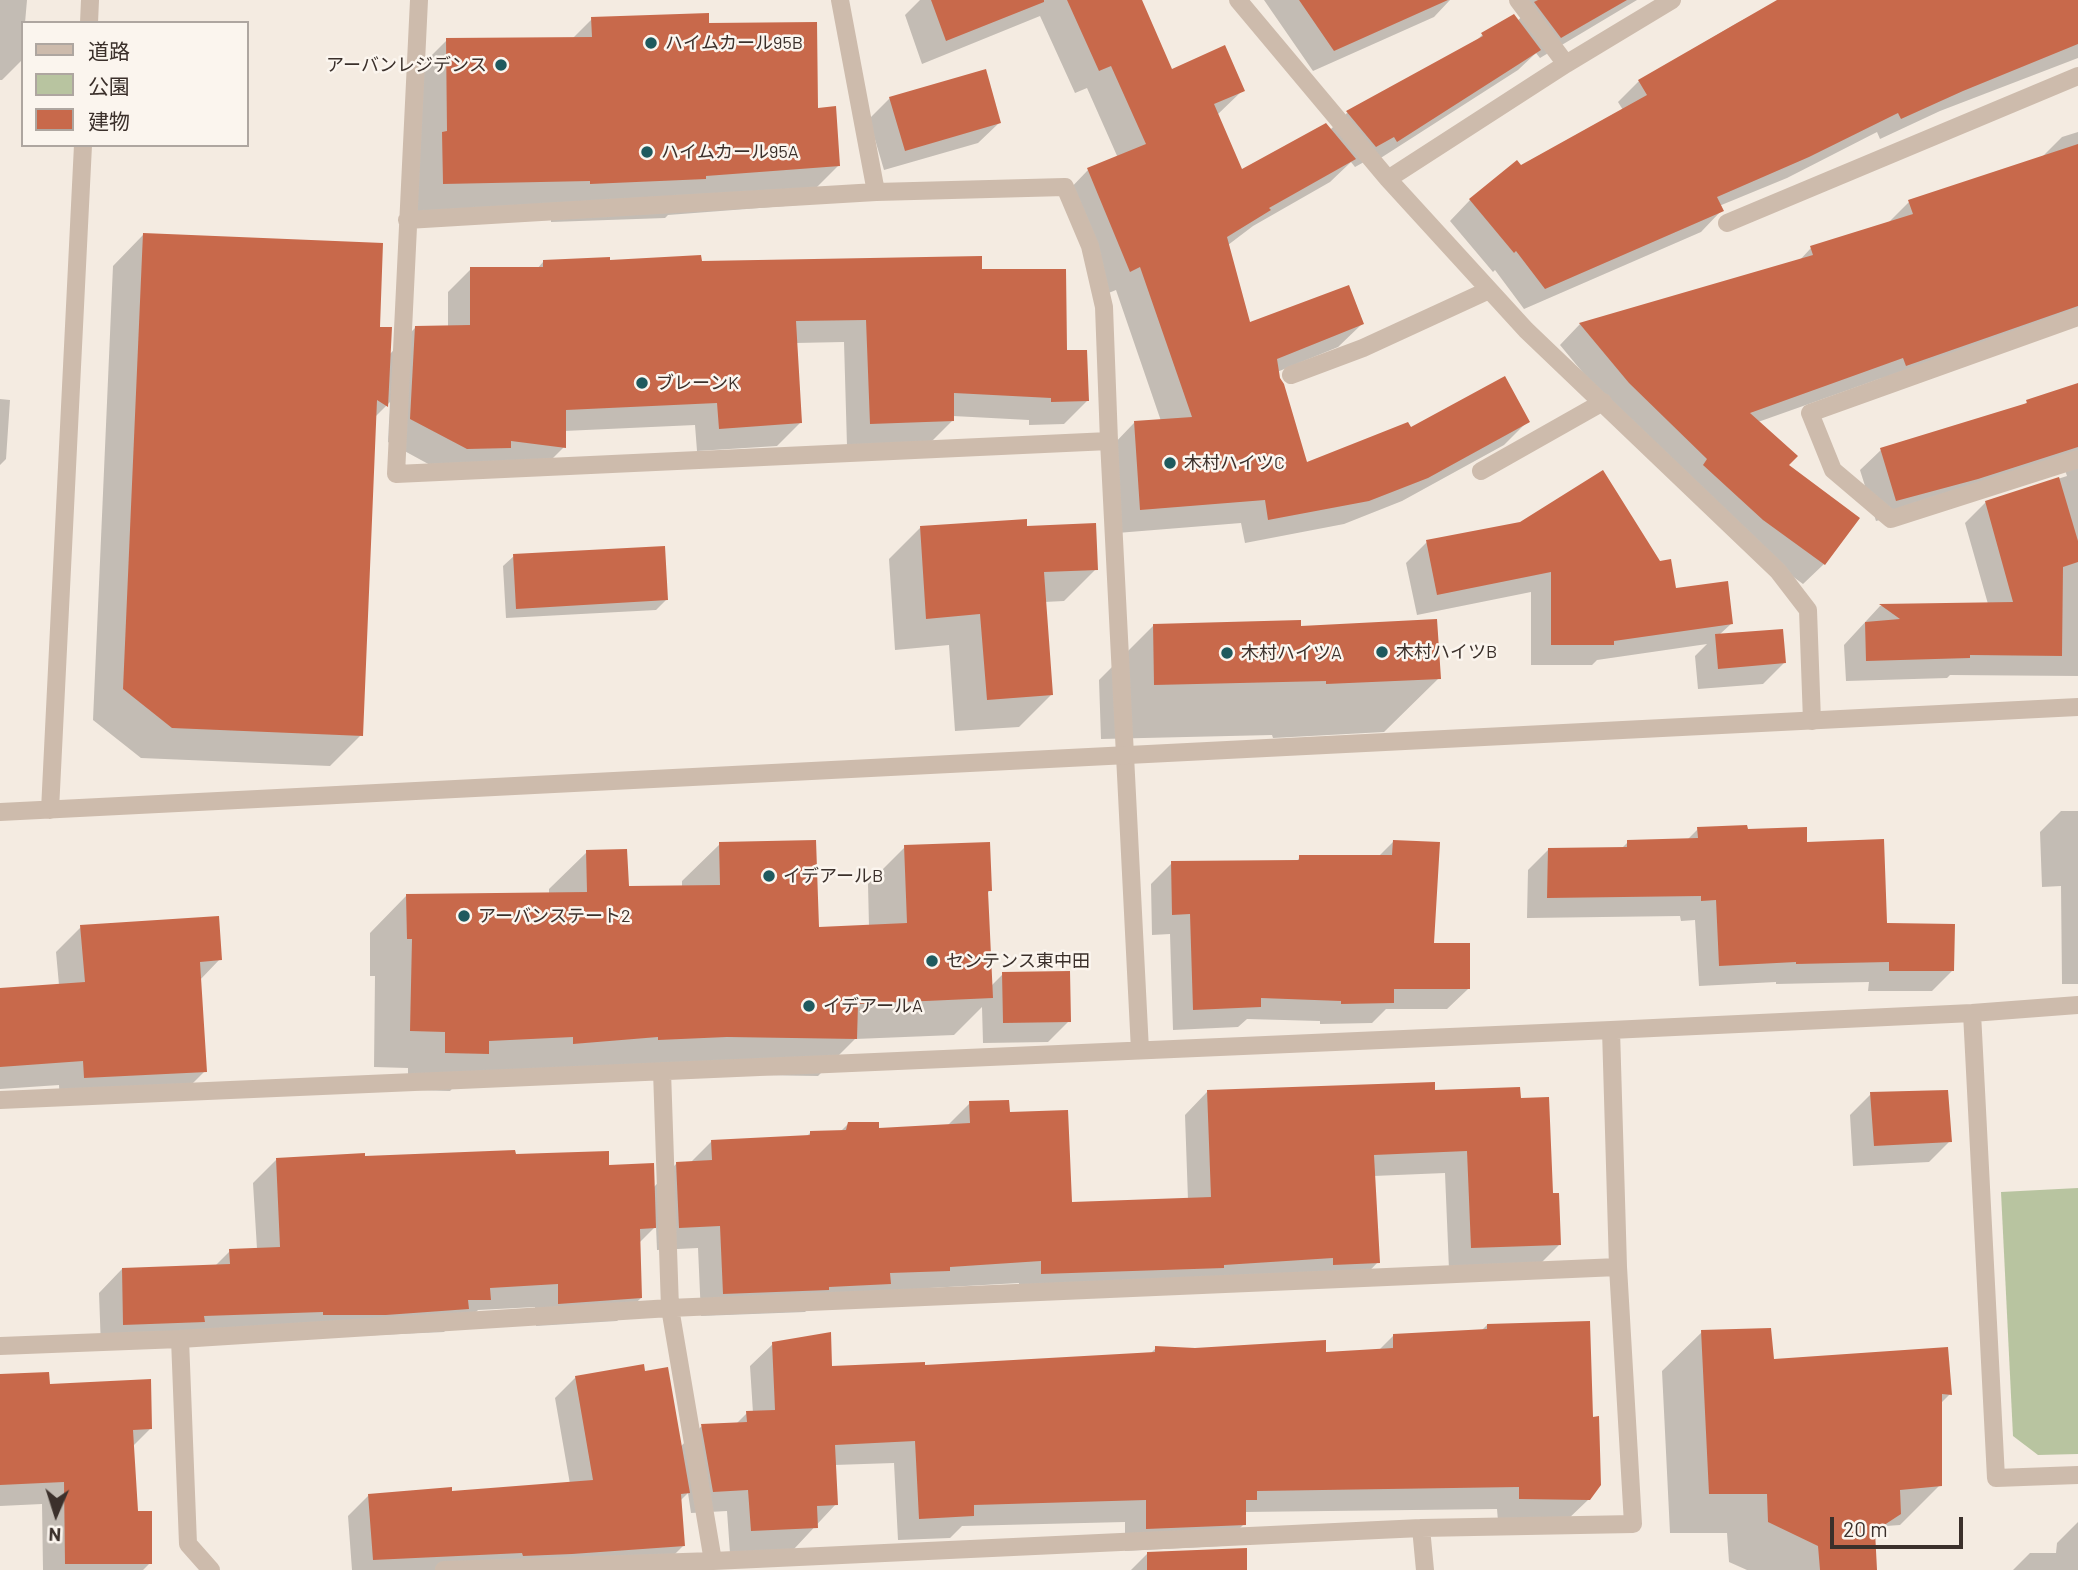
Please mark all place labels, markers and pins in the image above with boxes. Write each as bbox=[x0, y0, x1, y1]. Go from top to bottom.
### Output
place label: ハイムカール95B bbox=[665, 32, 803, 54]
marker: ハイムカール95B bbox=[643, 35, 659, 51]
place label: アーバンレジデンス bbox=[326, 54, 487, 76]
marker: アーバンレジデンス bbox=[493, 57, 509, 73]
place label: ハイムカール95A bbox=[661, 141, 799, 163]
marker: ハイムカール95A bbox=[639, 144, 655, 160]
place label: ブレーンK bbox=[656, 372, 739, 394]
marker: ブレーンK bbox=[634, 375, 650, 391]
place label: 木村ハイツC bbox=[1184, 452, 1285, 474]
marker: 木村ハイツC bbox=[1162, 455, 1178, 471]
place label: 木村ハイツB bbox=[1396, 641, 1497, 663]
place label: 木村ハイツA bbox=[1241, 642, 1342, 664]
marker: 木村ハイツB bbox=[1374, 644, 1390, 660]
marker: 木村ハイツA bbox=[1219, 645, 1235, 661]
place label: イデアールB bbox=[783, 865, 883, 887]
marker: イデアールB bbox=[761, 868, 777, 884]
place label: アーバンステート2 bbox=[478, 905, 631, 927]
marker: アーバンステート2 bbox=[456, 908, 472, 924]
place label: センテンス東中田 bbox=[946, 950, 1090, 972]
marker: センテンス東中田 bbox=[924, 953, 940, 969]
place label: イデアールA bbox=[823, 995, 923, 1017]
marker: イデアールA bbox=[801, 998, 817, 1014]

